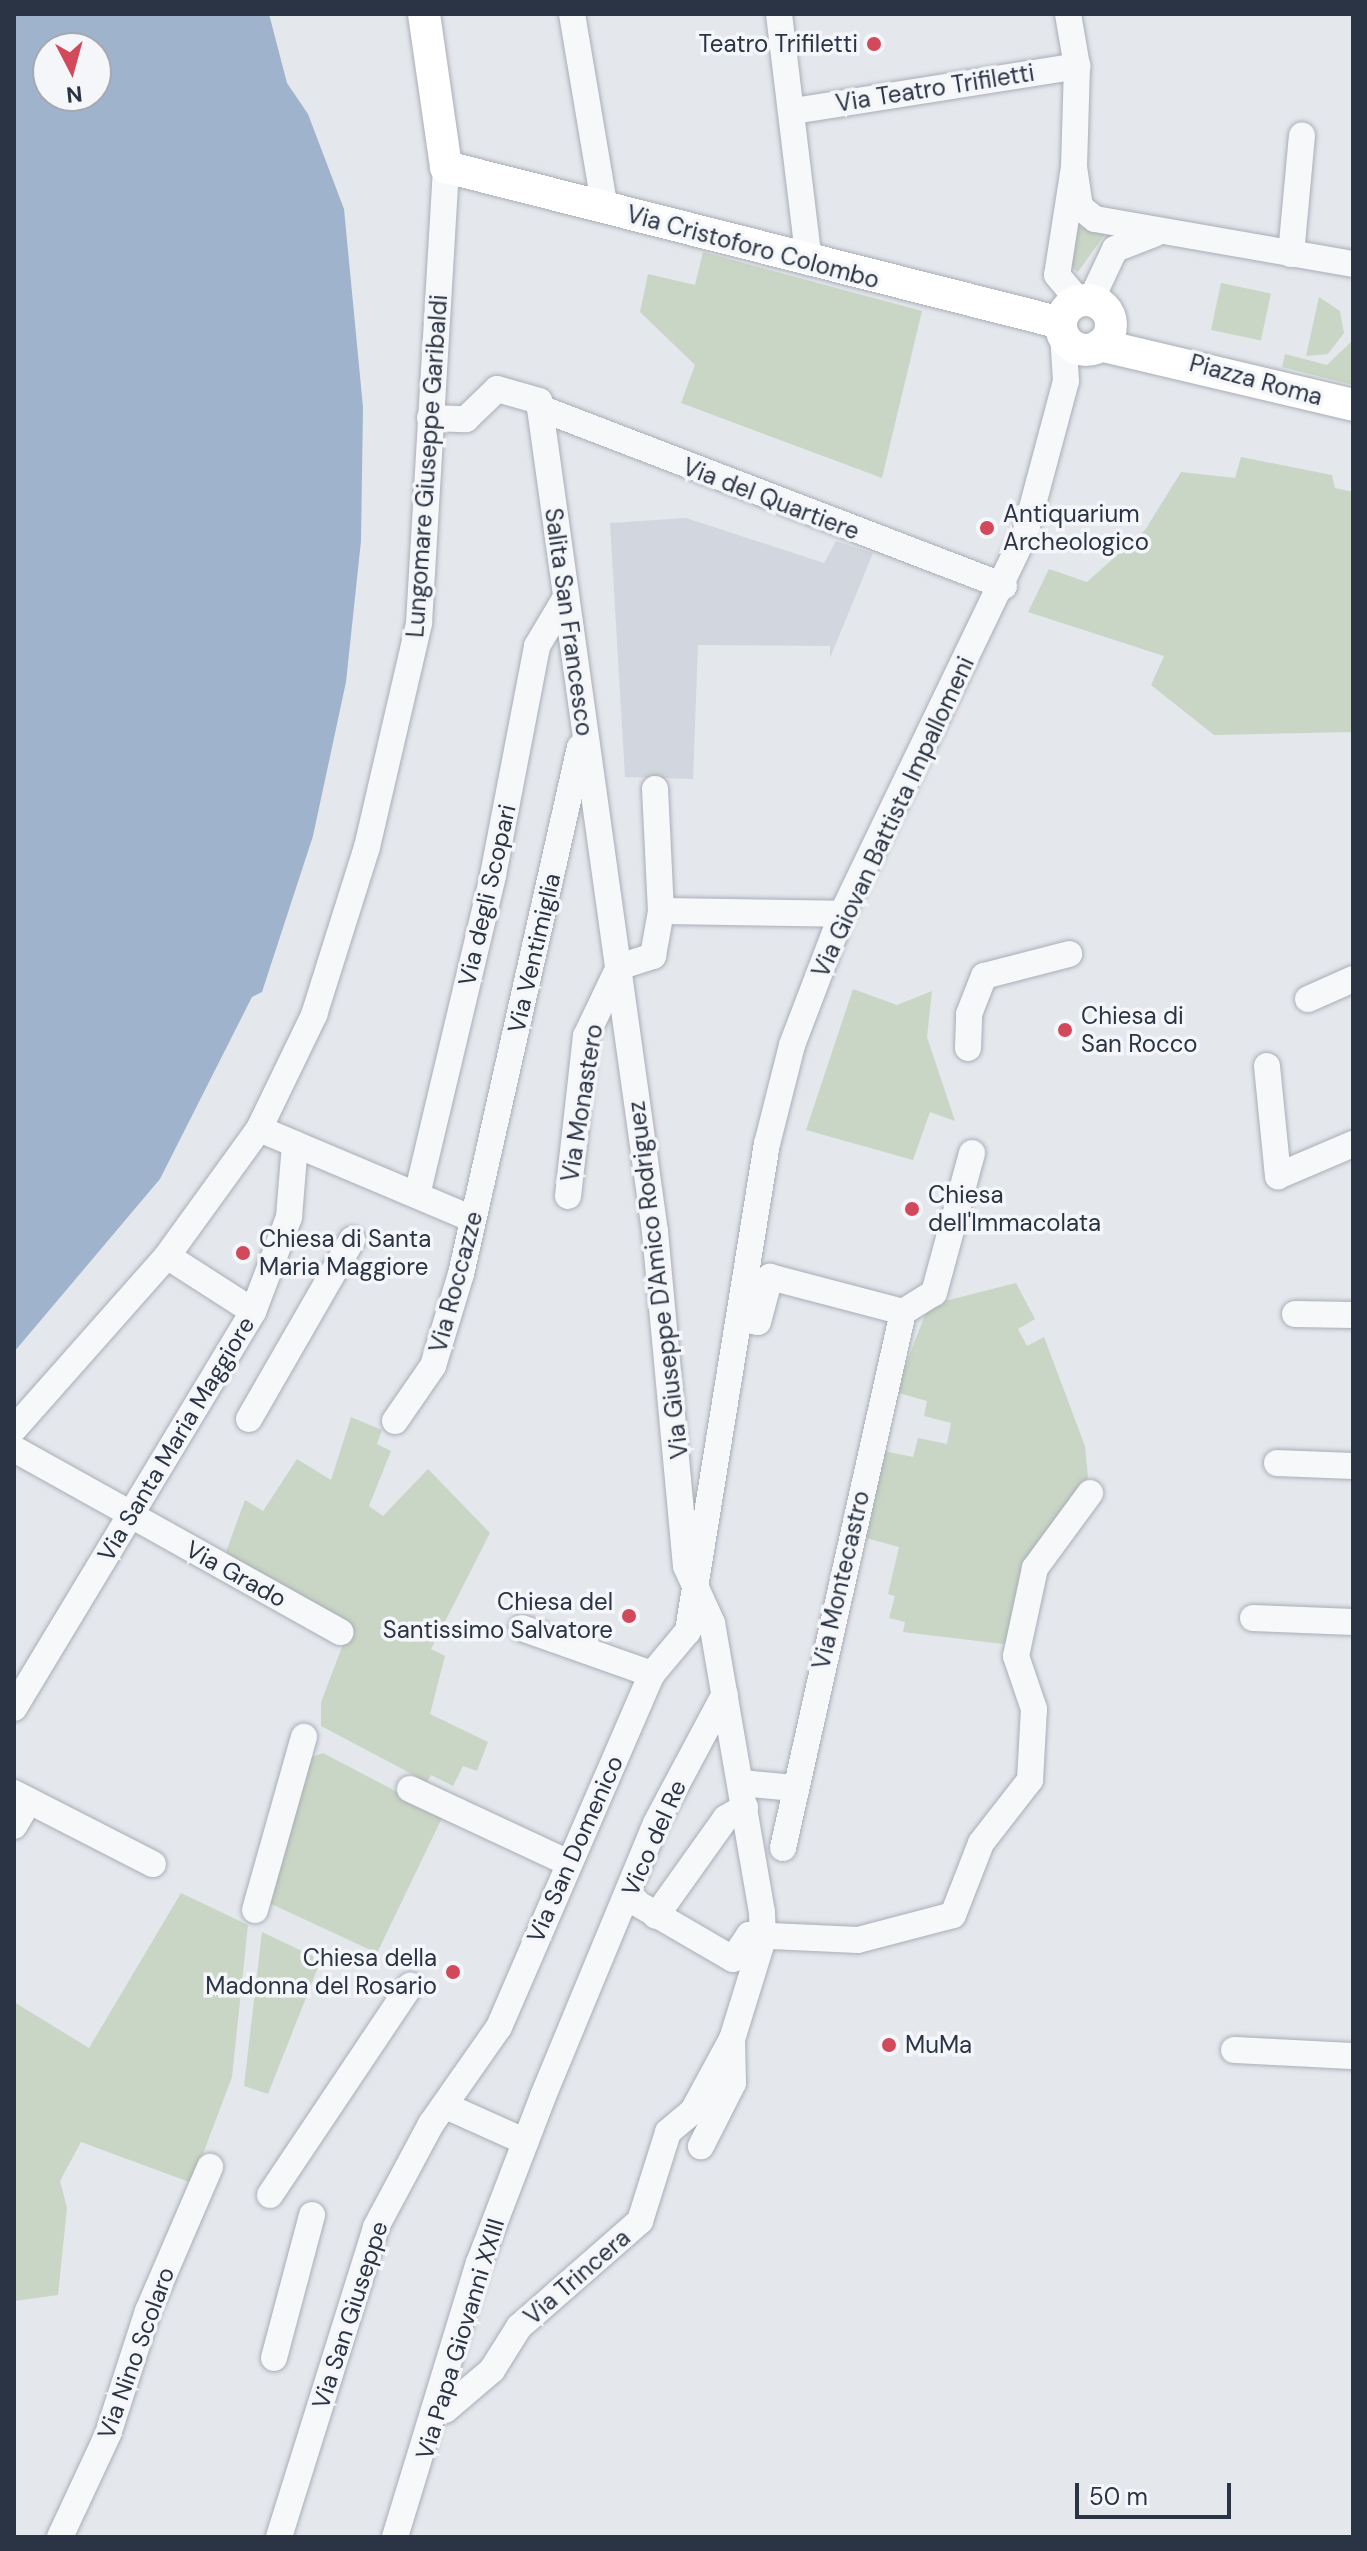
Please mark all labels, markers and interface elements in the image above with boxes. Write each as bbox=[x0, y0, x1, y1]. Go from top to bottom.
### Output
place label: Teatro Trifiletti bbox=[698, 30, 858, 58]
north arrow bbox=[32, 32, 112, 112]
marker: Teatro Trifiletti bbox=[865, 35, 883, 53]
street label: Via Teatro Trifiletti bbox=[834, 58, 1036, 118]
text: N bbox=[65, 79, 84, 110]
street label: Via Cristoforo Colombo bbox=[623, 199, 883, 295]
street label: Lungomare Giuseppe Garibaldi bbox=[401, 294, 453, 638]
street label: Piazza Roma bbox=[1186, 348, 1326, 412]
street label: Via del Quartiere bbox=[679, 452, 863, 546]
place label: Antiquarium Archeologico bbox=[1003, 500, 1149, 556]
street label: Salita San Francesco bbox=[539, 506, 599, 738]
marker: Antiquarium Archeologico bbox=[978, 519, 996, 537]
street label: Via Giovan Battista Impallomeni bbox=[806, 652, 980, 982]
street label: Via degli Scopari bbox=[452, 801, 522, 989]
street label: Via Ventimiglia bbox=[502, 870, 566, 1036]
place label: Chiesa di San Rocco bbox=[1081, 1002, 1198, 1058]
marker: Chiesa di San Rocco bbox=[1056, 1021, 1074, 1039]
street label: Via Monastero bbox=[555, 1022, 609, 1184]
street label: Via Giuseppe D'Amico Rodriguez bbox=[622, 1099, 694, 1461]
place label: Chiesa dell'Immacolata bbox=[928, 1181, 1101, 1237]
marker: Chiesa dell'Immacolata bbox=[903, 1200, 921, 1218]
street label: Via Roccazze bbox=[423, 1208, 489, 1356]
place label: Chiesa di Santa Maria Maggiore bbox=[259, 1225, 431, 1281]
marker: Chiesa di Santa Maria Maggiore bbox=[234, 1244, 252, 1262]
street label: Via Santa Maria Maggiore bbox=[91, 1311, 261, 1567]
street label: Via Montecastro bbox=[806, 1488, 876, 1672]
street label: Via Grado bbox=[181, 1535, 291, 1613]
place label: Chiesa del Santissimo Salvatore bbox=[383, 1588, 613, 1644]
marker: Chiesa del Santissimo Salvatore bbox=[620, 1607, 638, 1625]
street label: Via San Domenico bbox=[521, 1751, 629, 1947]
street label: Vico del Re bbox=[616, 1776, 692, 1900]
place label: Chiesa della Madonna del Rosario bbox=[205, 1944, 437, 2000]
marker: Chiesa della Madonna del Rosario bbox=[444, 1963, 462, 1981]
place label: MuMa bbox=[905, 2031, 972, 2059]
marker: MuMa bbox=[880, 2036, 898, 2054]
street label: Via Papa Giovanni XXIII bbox=[410, 2215, 510, 2463]
street label: Via San Giuseppe bbox=[306, 2218, 394, 2412]
street label: Via Trincera bbox=[518, 2223, 636, 2331]
street label: Via Nino Scolaro bbox=[92, 2263, 180, 2443]
scale bar bbox=[1079, 2467, 1235, 2517]
text: 50 m bbox=[1089, 2481, 1148, 2512]

